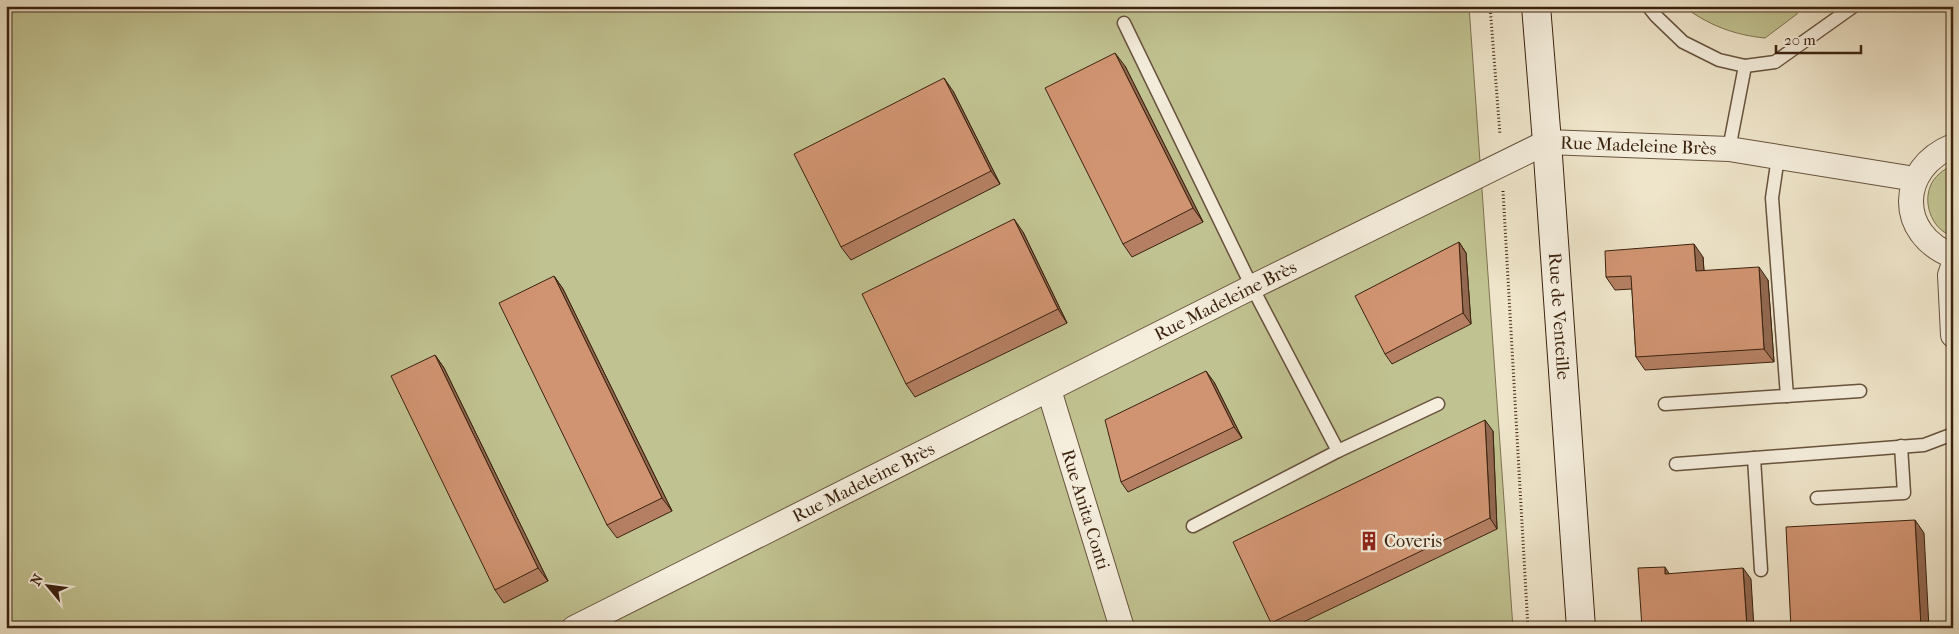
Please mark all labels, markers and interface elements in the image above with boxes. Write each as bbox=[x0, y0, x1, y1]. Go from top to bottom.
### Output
scale bar bbox=[1776, 22, 1862, 54]
text: 20 m bbox=[1784, 31, 1816, 49]
street label: Rue Madeleine Brès bbox=[1560, 132, 1717, 159]
street label: Rue de Venteille bbox=[1544, 252, 1574, 381]
street label: Rue Madeleine Brès bbox=[1151, 256, 1300, 345]
street label: Rue Madeleine Brès bbox=[789, 438, 938, 527]
street label: Rue Anita Conti bbox=[1057, 447, 1114, 573]
building icon: Coveris bbox=[1358, 530, 1380, 552]
place label: Coveris bbox=[1384, 531, 1442, 552]
north arrow bbox=[22, 562, 72, 612]
text: N bbox=[27, 571, 47, 589]

